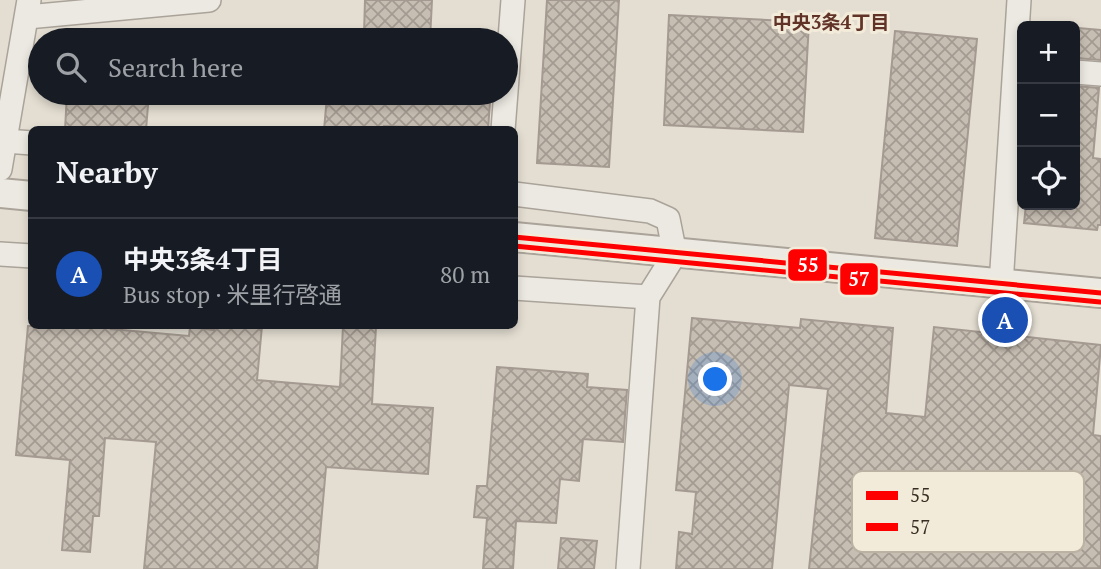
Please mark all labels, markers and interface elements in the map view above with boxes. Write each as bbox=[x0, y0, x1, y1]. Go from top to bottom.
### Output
district label: 中央3条4丁目 bbox=[773, 9, 889, 34]
map controls bbox=[1017, 21, 1080, 210]
button: + bbox=[1017, 21, 1080, 84]
search box bbox=[28, 28, 518, 105]
icon: search bbox=[52, 48, 90, 86]
text: Search here bbox=[108, 50, 243, 84]
button: − bbox=[1017, 84, 1080, 147]
button: locate bbox=[1017, 147, 1080, 210]
text: Nearby bbox=[56, 152, 158, 192]
text: 中央3条4丁目 bbox=[123, 242, 282, 276]
line badge: 55 bbox=[787, 248, 828, 282]
text: 55 bbox=[797, 252, 819, 277]
text: A bbox=[71, 259, 87, 290]
text: 80 m bbox=[440, 259, 490, 290]
line badge: 57 bbox=[839, 262, 879, 296]
text: 57 bbox=[848, 266, 870, 291]
text: Bus stop · 米里行啓通 bbox=[123, 279, 342, 310]
pin: A bbox=[982, 294, 1028, 346]
your location bbox=[698, 362, 732, 396]
legend bbox=[852, 471, 1084, 552]
text: 55 bbox=[910, 482, 930, 507]
text: 57 bbox=[910, 514, 930, 539]

